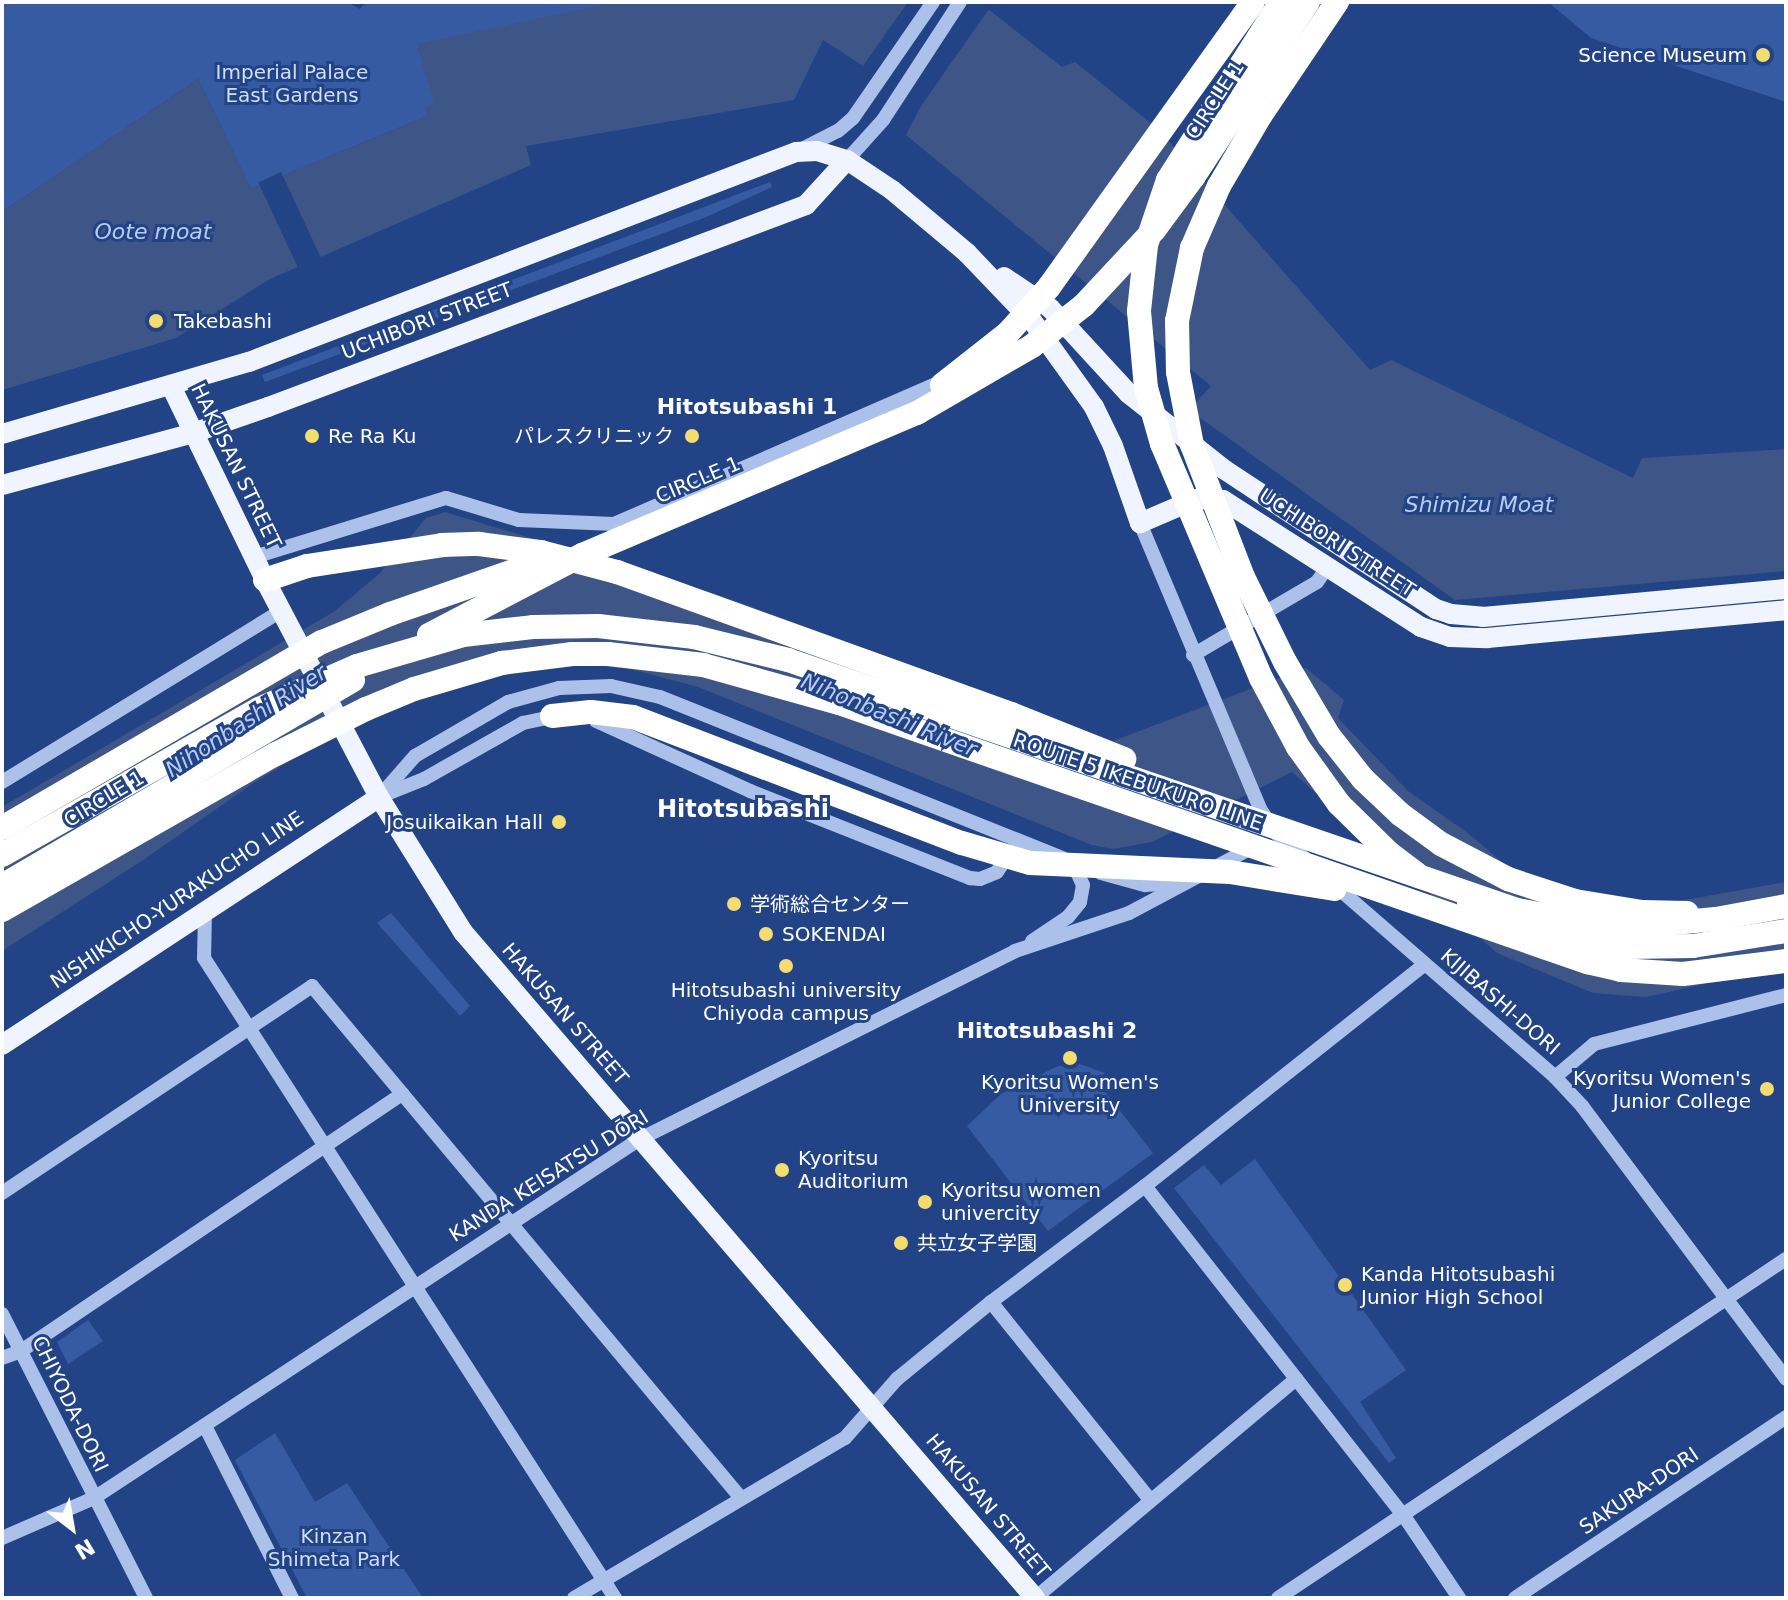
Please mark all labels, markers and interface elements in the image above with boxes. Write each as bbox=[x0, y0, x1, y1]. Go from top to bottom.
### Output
place label: Science Museum bbox=[1578, 43, 1747, 67]
marker: Science Museum bbox=[1754, 46, 1772, 64]
street label: CIRCLE 1 bbox=[1181, 56, 1249, 144]
park label: Imperial Palace East Gardens bbox=[216, 60, 368, 107]
water label: Oote moat bbox=[95, 219, 211, 245]
street label: UCHIBORI STREET bbox=[338, 277, 516, 365]
place label: Takebashi bbox=[174, 309, 272, 333]
marker: Takebashi bbox=[145, 310, 167, 332]
street label: HAKUSAN STREET bbox=[186, 380, 286, 552]
district label: Hitotsubashi 1 bbox=[657, 394, 837, 420]
place label: Re Ra Ku bbox=[328, 424, 417, 448]
place label: パレスクリニック bbox=[514, 424, 674, 448]
marker: パレスクリニック bbox=[681, 425, 703, 447]
marker: Re Ra Ku bbox=[303, 427, 321, 445]
street label: CIRCLE 1 bbox=[652, 451, 744, 509]
street label: UCHIBORI STREET bbox=[1255, 484, 1419, 602]
water label: Shimizu Moat bbox=[1405, 492, 1553, 518]
water label: Nihonbashi River bbox=[160, 659, 332, 783]
water label: Nihonbashi River bbox=[797, 668, 981, 762]
street label: ROUTE 5 IKEBUKURO LINE bbox=[1010, 728, 1266, 836]
street label: CIRCLE 1 bbox=[59, 766, 149, 832]
district label: Hitotsubashi bbox=[657, 796, 829, 824]
street label: NISHIKICHO-YURAKUCHO LINE bbox=[46, 806, 308, 994]
place label: Josuikaikan Hall bbox=[386, 810, 543, 834]
marker: Josuikaikan Hall bbox=[550, 813, 568, 831]
place label: 学術総合センター bbox=[750, 892, 910, 916]
marker: 学術総合センター bbox=[725, 895, 743, 913]
place label: SOKENDAI bbox=[782, 922, 886, 946]
marker: SOKENDAI bbox=[757, 925, 775, 943]
street label: HAKUSAN STREET bbox=[497, 938, 633, 1090]
street label: KIJIBASHI-DORI bbox=[1436, 944, 1564, 1060]
marker: Hitotsubashi university Chiyoda campus bbox=[777, 957, 795, 975]
place label: Hitotsubashi university Chiyoda campus bbox=[671, 978, 901, 1025]
district label: Hitotsubashi 2 bbox=[957, 1018, 1137, 1044]
marker: Kyoritsu Women's University bbox=[1061, 1049, 1079, 1067]
place label: Kyoritsu Women's Junior College bbox=[1573, 1066, 1751, 1113]
place label: Kyoritsu Women's University bbox=[981, 1070, 1159, 1117]
marker: Kyoritsu Women's Junior College bbox=[1758, 1080, 1776, 1098]
street label: KANDA KEISATSU DŌRI bbox=[445, 1105, 653, 1247]
place label: Kyoritsu Auditorium bbox=[798, 1146, 909, 1193]
marker: Kyoritsu Auditorium bbox=[773, 1161, 791, 1179]
place label: Kyoritsu women univercity bbox=[941, 1178, 1101, 1225]
marker: Kyoritsu women univercity bbox=[916, 1193, 934, 1211]
place label: 共立女子学園 bbox=[917, 1231, 1037, 1255]
marker: 共立女子学園 bbox=[892, 1234, 910, 1252]
place label: Kanda Hitotsubashi Junior High School bbox=[1361, 1262, 1555, 1309]
marker: Kanda Hitotsubashi Junior High School bbox=[1336, 1276, 1354, 1294]
street label: CHIYODA-DORI bbox=[27, 1332, 113, 1476]
street label: HAKUSAN STREET bbox=[921, 1429, 1055, 1583]
street label: SAKURA-DORI bbox=[1575, 1442, 1703, 1540]
north arrow bbox=[32, 1488, 112, 1568]
park label: Kinzan Shimeta Park bbox=[268, 1525, 400, 1572]
text: N bbox=[70, 1534, 99, 1564]

